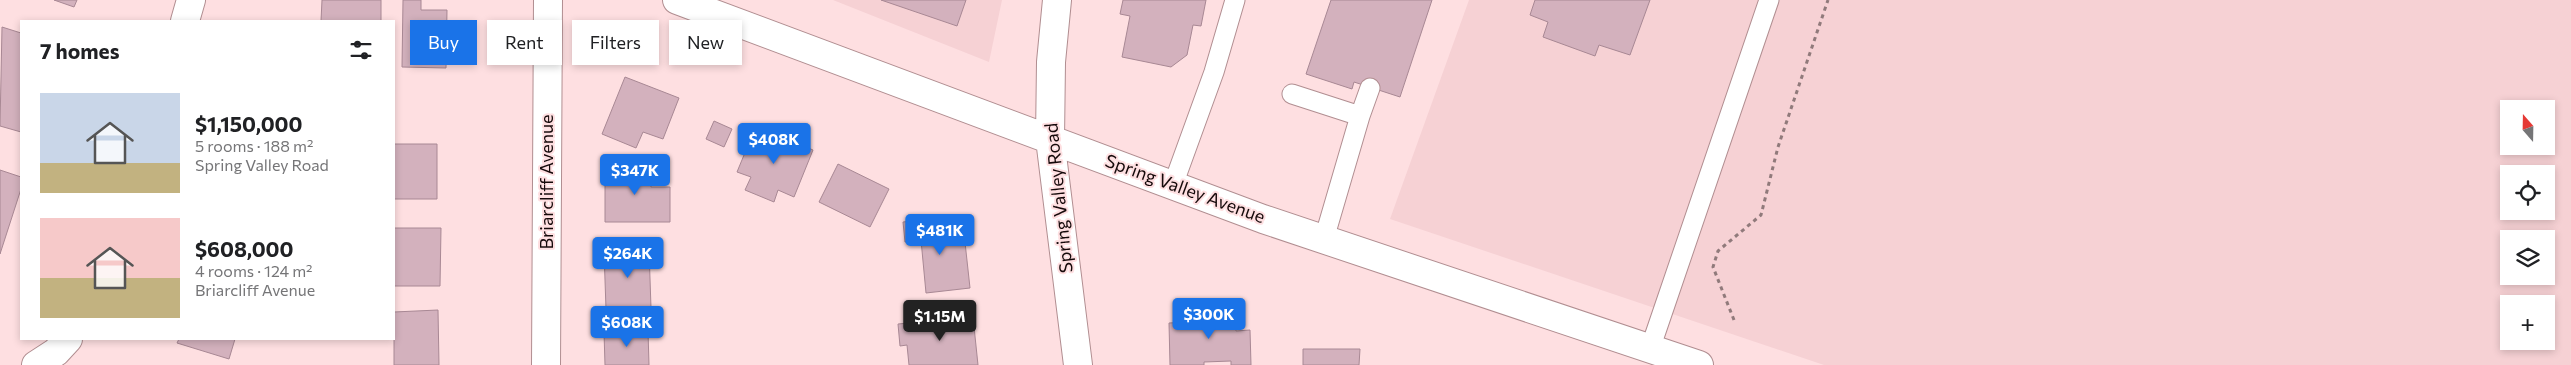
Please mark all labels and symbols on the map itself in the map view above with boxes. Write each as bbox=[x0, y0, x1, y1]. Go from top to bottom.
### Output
north arrow bbox=[2500, 100, 2555, 155]
street label: Briarcliff Avenue bbox=[535, 114, 557, 250]
pin: $408K bbox=[739, 122, 809, 165]
street label: Spring Valley Road bbox=[1039, 122, 1077, 274]
street label: Spring Valley Avenue bbox=[1102, 149, 1268, 227]
pin: $347K bbox=[600, 154, 670, 196]
pin: $481K bbox=[905, 214, 975, 256]
pin: $264K bbox=[593, 236, 663, 279]
pin: $300K bbox=[1174, 298, 1244, 340]
pin: $1.15M bbox=[899, 300, 981, 342]
pin: $608K bbox=[592, 306, 662, 348]

